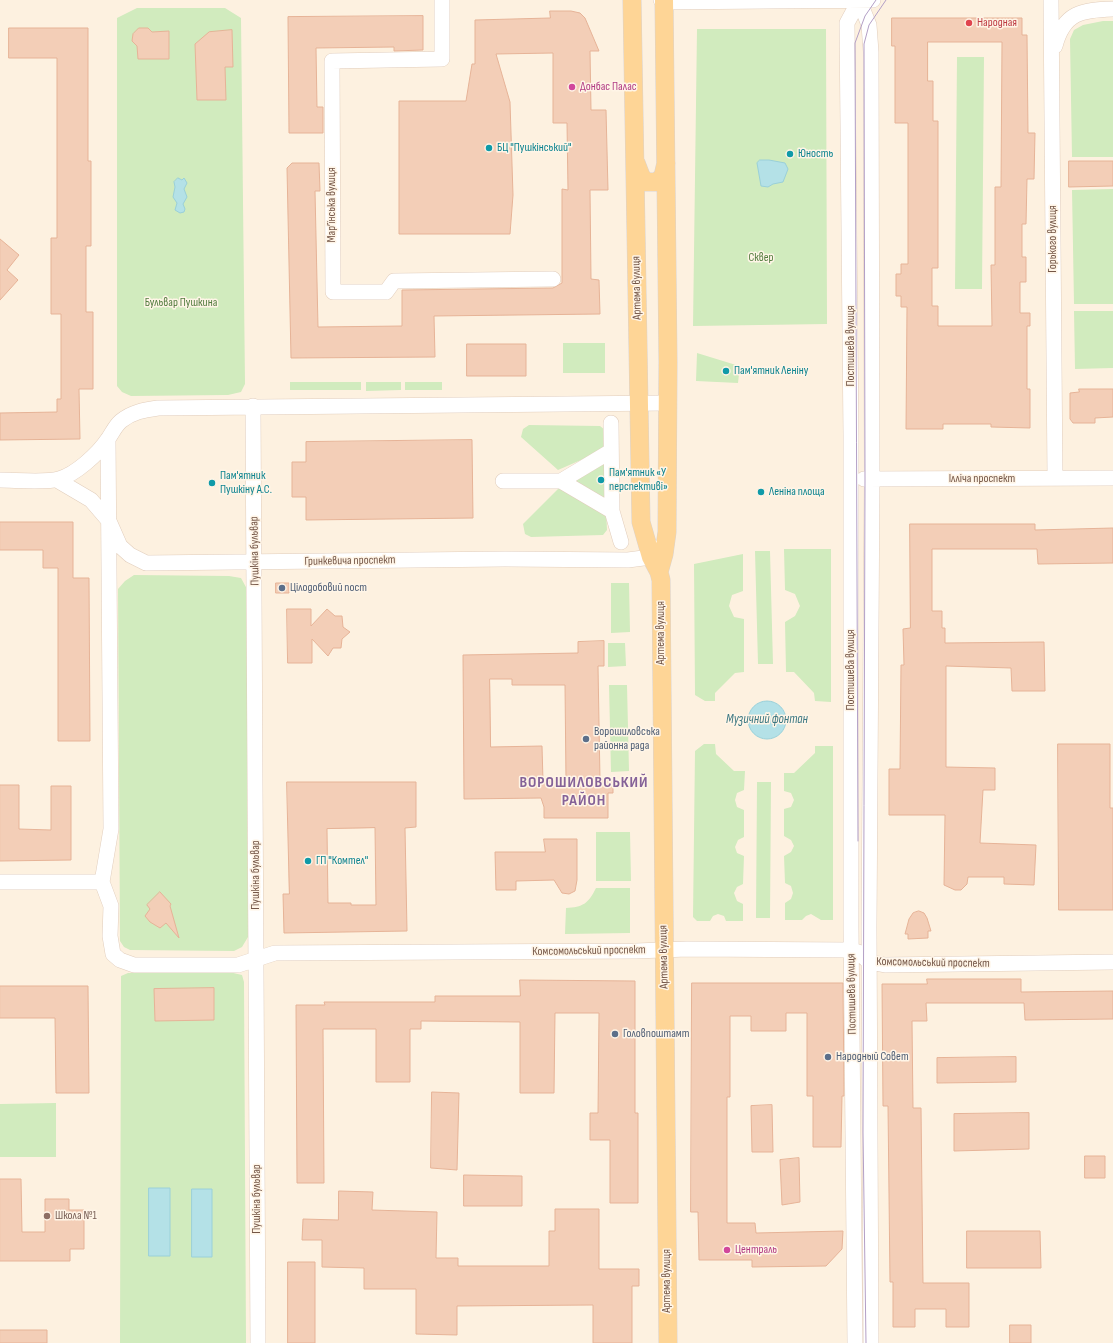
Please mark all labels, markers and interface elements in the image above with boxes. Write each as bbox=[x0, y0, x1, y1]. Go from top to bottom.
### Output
place label: Народная bbox=[977, 16, 1017, 30]
marker: Народная bbox=[964, 18, 974, 28]
place label: Донбас Палас bbox=[580, 80, 637, 94]
marker: Донбас Палас bbox=[567, 82, 577, 92]
place label: БЦ "Пушкінський" bbox=[497, 141, 571, 155]
marker: БЦ "Пушкінський" bbox=[484, 143, 494, 153]
place label: Юность bbox=[798, 147, 833, 161]
marker: Юность bbox=[785, 149, 795, 159]
street label: Мар’їнська вулиця bbox=[325, 167, 339, 243]
street label: Горького вулиця bbox=[1046, 205, 1060, 273]
park label: Сквер bbox=[748, 251, 774, 265]
street label: Артема вулиця bbox=[629, 256, 645, 320]
park label: Бульвар Пушкина bbox=[145, 296, 217, 310]
street label: Постишева вулиця bbox=[844, 306, 858, 386]
place label: Пам'ятник Леніну bbox=[734, 364, 808, 378]
marker: Пам'ятник Леніну bbox=[721, 366, 731, 376]
place label: Пам'ятник «У перспективі» bbox=[609, 466, 668, 494]
place label: Пам'ятник Пушкіну А.С. bbox=[220, 469, 272, 497]
street label: Ілліча проспект bbox=[949, 472, 1015, 486]
marker: Пам'ятник «У перспективі» bbox=[596, 475, 606, 485]
marker: Пам'ятник Пушкіну А.С. bbox=[207, 478, 217, 488]
place label: Леніна площа bbox=[769, 485, 825, 499]
marker: Леніна площа bbox=[756, 487, 766, 497]
street label: Пушкіна бульвар bbox=[247, 516, 263, 586]
street label: Гринкевича проспект bbox=[304, 553, 396, 569]
place label: Цілодобовий пост bbox=[290, 581, 367, 595]
marker: Цілодобовий пост bbox=[277, 583, 287, 593]
street label: Артема вулиця bbox=[654, 601, 668, 665]
street label: Постишева вулиця bbox=[844, 630, 858, 710]
water label: Музичний фонтан bbox=[726, 712, 808, 728]
place label: Ворошиловська районна рада bbox=[594, 725, 660, 753]
marker: Ворошиловська районна рада bbox=[581, 734, 591, 744]
district label: ВОРОШИЛОВСЬКИЙ РАЙОН bbox=[519, 773, 649, 811]
street label: Пушкіна бульвар bbox=[249, 840, 263, 910]
place label: ГП "Комтел" bbox=[316, 854, 368, 868]
marker: ГП "Комтел" bbox=[303, 856, 313, 866]
street label: Артема вулиця bbox=[656, 925, 672, 989]
street label: Комсомольський проспект bbox=[532, 943, 646, 959]
street label: Постишева вулиця bbox=[844, 953, 860, 1035]
street label: Комсомольський проспект bbox=[876, 955, 990, 971]
place label: Головпоштамт bbox=[623, 1027, 689, 1041]
marker: Головпоштамт bbox=[610, 1029, 620, 1039]
place label: Народный Совет bbox=[836, 1050, 909, 1064]
marker: Народный Совет bbox=[823, 1052, 833, 1062]
street label: Пушкіна бульвар bbox=[250, 1164, 264, 1234]
place label: Школа №1 bbox=[55, 1209, 97, 1223]
marker: Школа №1 bbox=[42, 1211, 52, 1221]
place label: Централь bbox=[735, 1243, 777, 1257]
marker: Централь bbox=[722, 1245, 732, 1255]
street label: Артема вулиця bbox=[660, 1249, 674, 1313]

